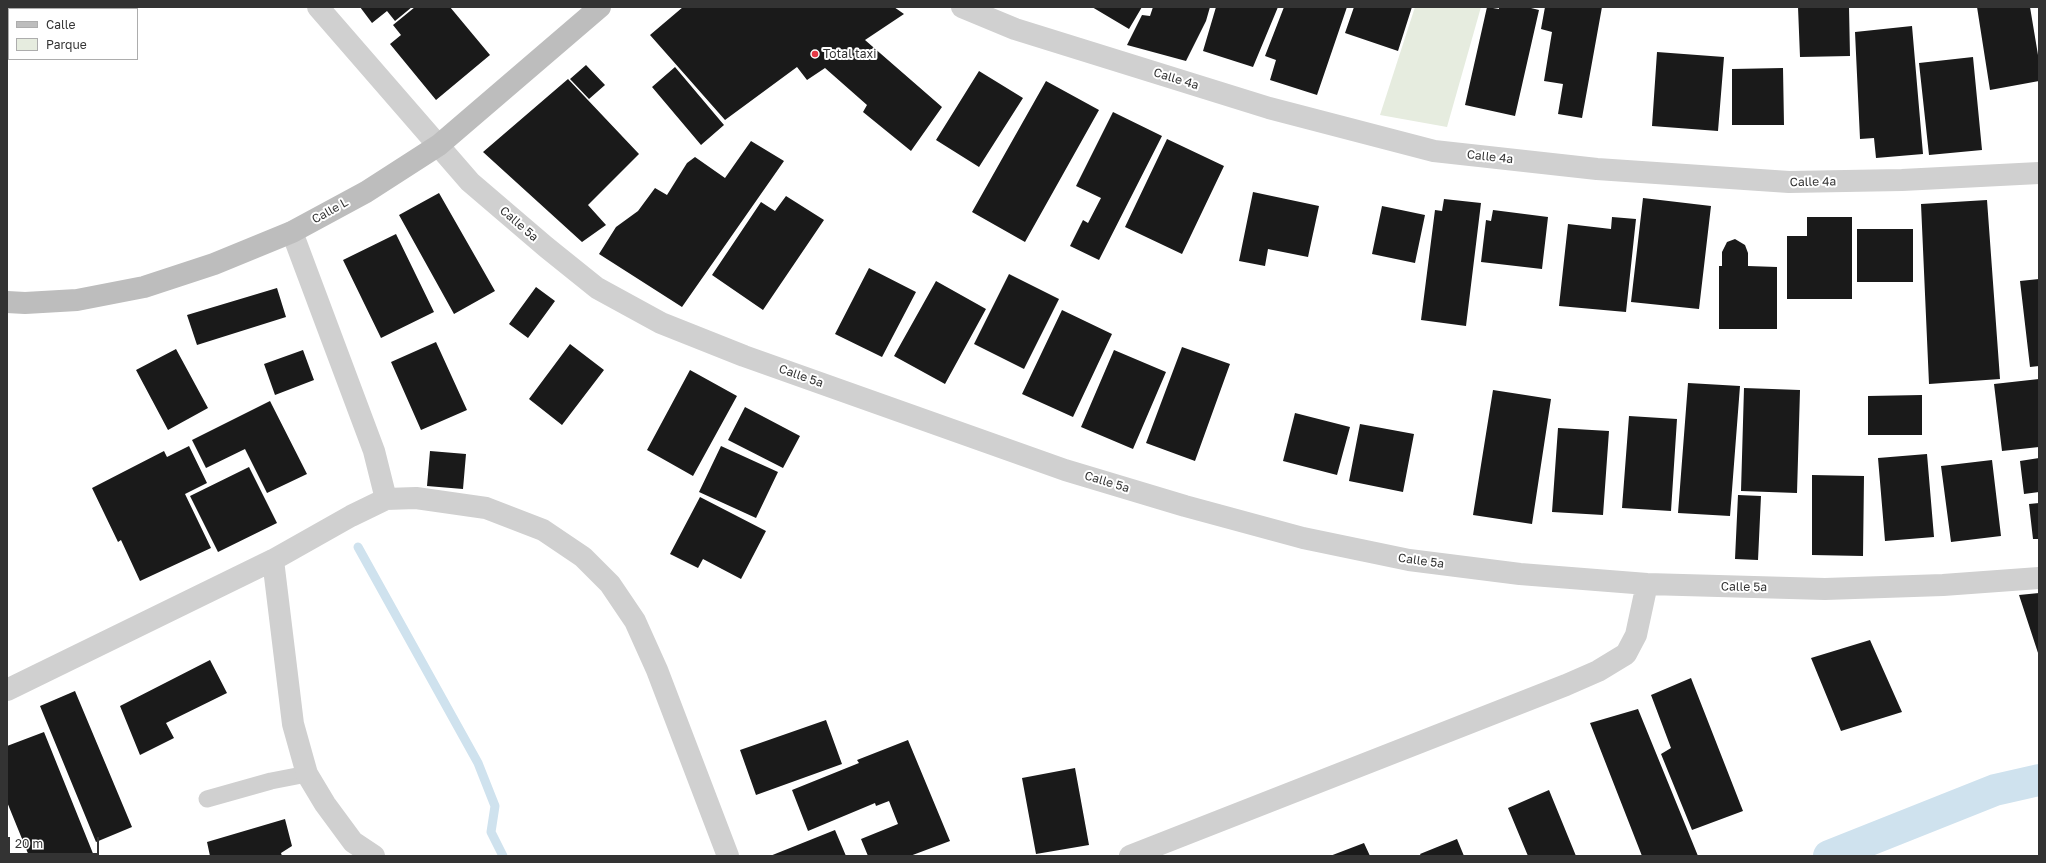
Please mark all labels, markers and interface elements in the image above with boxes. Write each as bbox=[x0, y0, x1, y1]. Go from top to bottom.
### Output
legend bbox=[8, 8, 138, 60]
text: Calle bbox=[46, 17, 75, 32]
text: Parque bbox=[46, 37, 87, 52]
place label: Total taxi bbox=[823, 47, 876, 61]
marker: Total taxi bbox=[810, 49, 820, 59]
street label: Calle 4a bbox=[1152, 65, 1200, 93]
street label: Calle 4a bbox=[1466, 147, 1514, 167]
street label: Calle 4a bbox=[1790, 174, 1836, 190]
street label: Calle L bbox=[309, 195, 351, 227]
street label: Calle 5a bbox=[497, 203, 541, 245]
street label: Calle 5a bbox=[777, 362, 825, 390]
street label: Calle 5a bbox=[1083, 468, 1131, 496]
street label: Calle 5a bbox=[1397, 551, 1445, 571]
street label: Calle 5a bbox=[1721, 579, 1767, 595]
scale bar bbox=[10, 829, 101, 855]
text: 20 m bbox=[15, 836, 43, 851]

